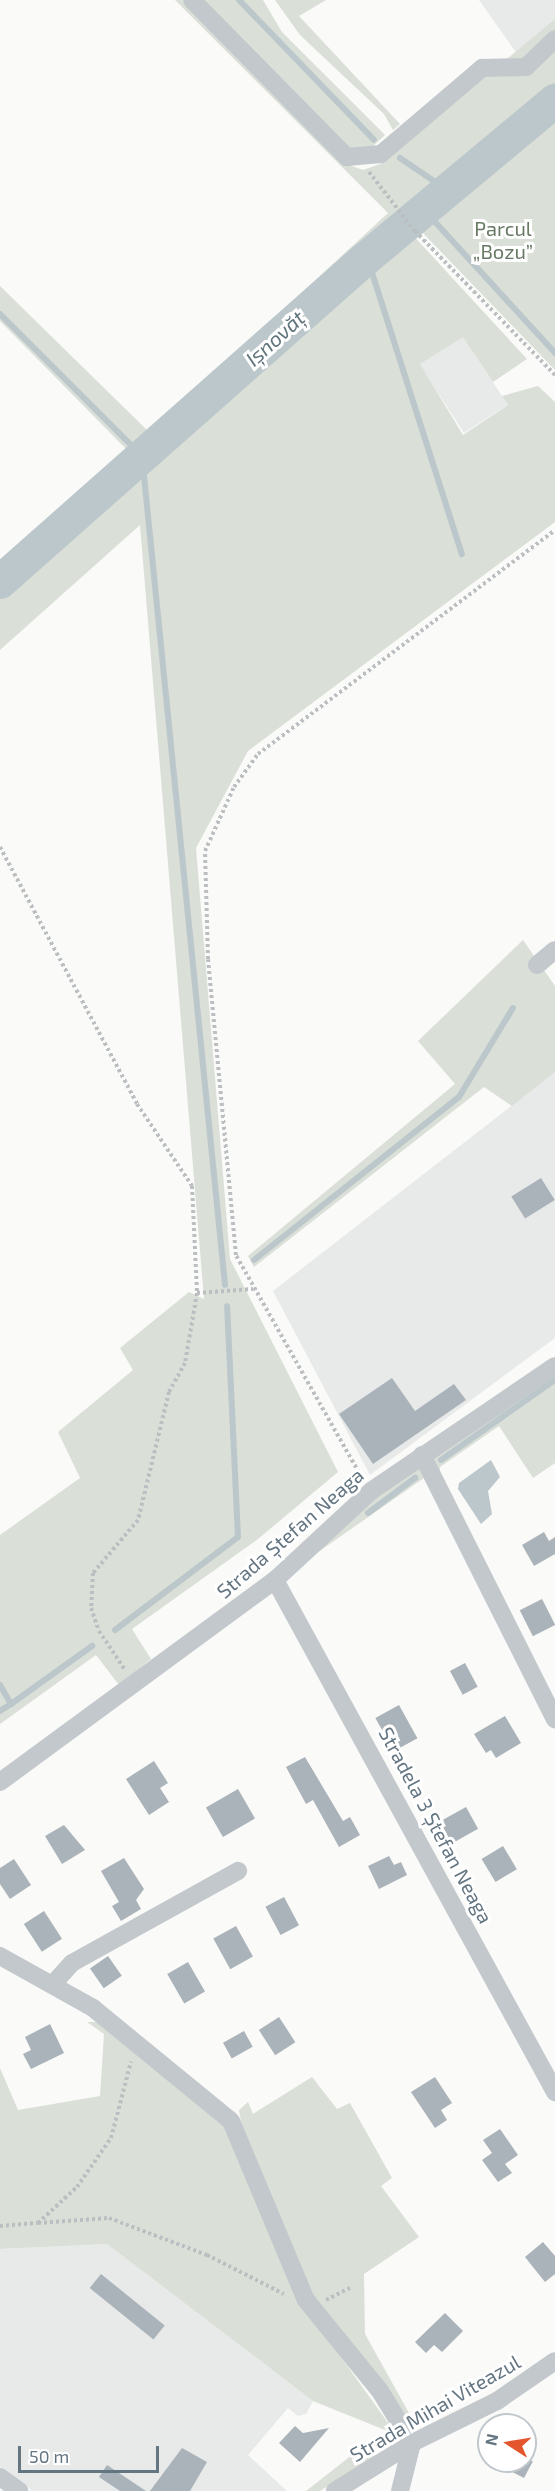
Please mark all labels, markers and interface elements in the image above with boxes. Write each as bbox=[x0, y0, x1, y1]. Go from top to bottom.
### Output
park label: Parcul „Bozu” bbox=[473, 216, 533, 263]
water label: Ișnovăț bbox=[240, 305, 310, 371]
street label: Strada Ștefan Neaga bbox=[212, 1463, 368, 1603]
street label: Stradela 3 Ștefan Neaga bbox=[374, 1723, 498, 1927]
street label: Strada Mihai Viteazul bbox=[345, 2349, 525, 2467]
north arrow bbox=[477, 2413, 537, 2473]
text: N bbox=[480, 2432, 501, 2447]
scale bar bbox=[21, 2434, 162, 2472]
text: 50 m bbox=[29, 2445, 69, 2467]

